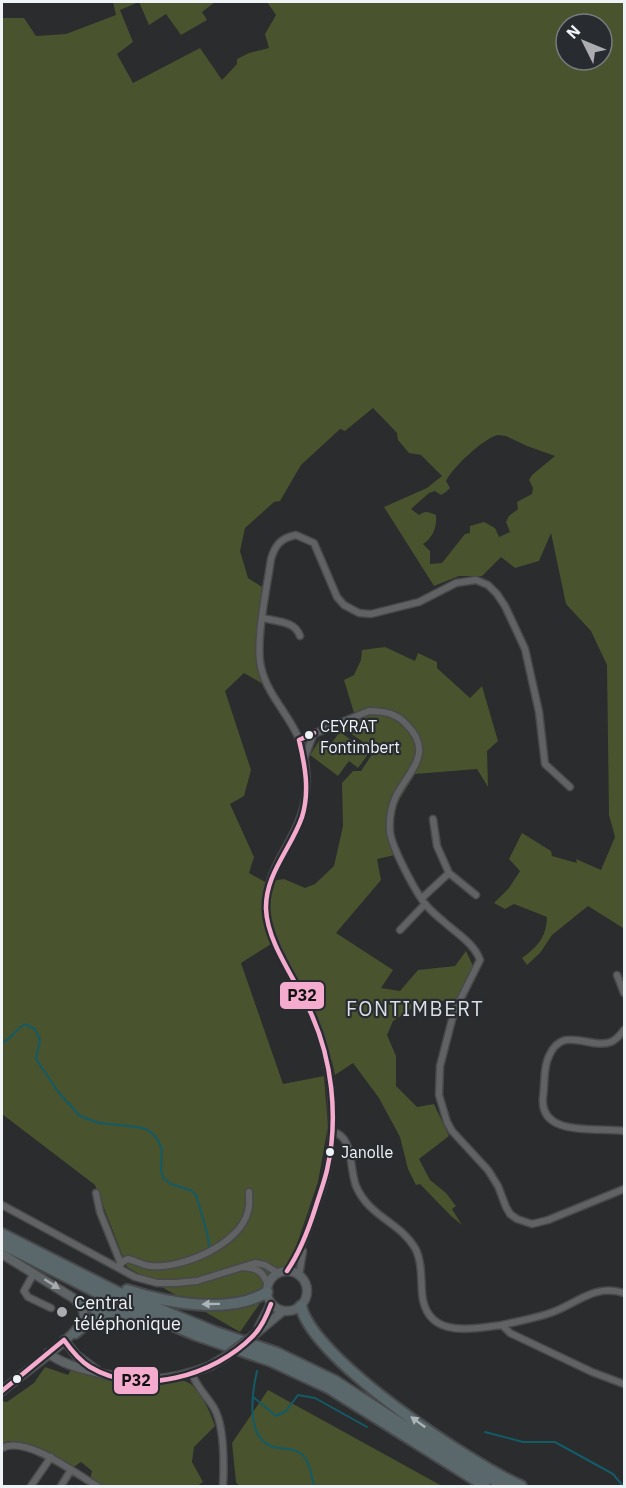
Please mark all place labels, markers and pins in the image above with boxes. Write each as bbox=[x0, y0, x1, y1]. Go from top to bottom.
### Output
place label: CEYRAT Fontimbert bbox=[320, 716, 400, 757]
marker: CEYRAT Fontimbert bbox=[303, 729, 315, 741]
place label: Janolle bbox=[341, 1142, 393, 1162]
marker: Janolle bbox=[324, 1146, 336, 1158]
place label: Central téléphonique bbox=[74, 1291, 181, 1335]
marker: Central téléphonique bbox=[55, 1305, 69, 1319]
unlabelled marker bbox=[11, 1373, 23, 1385]

